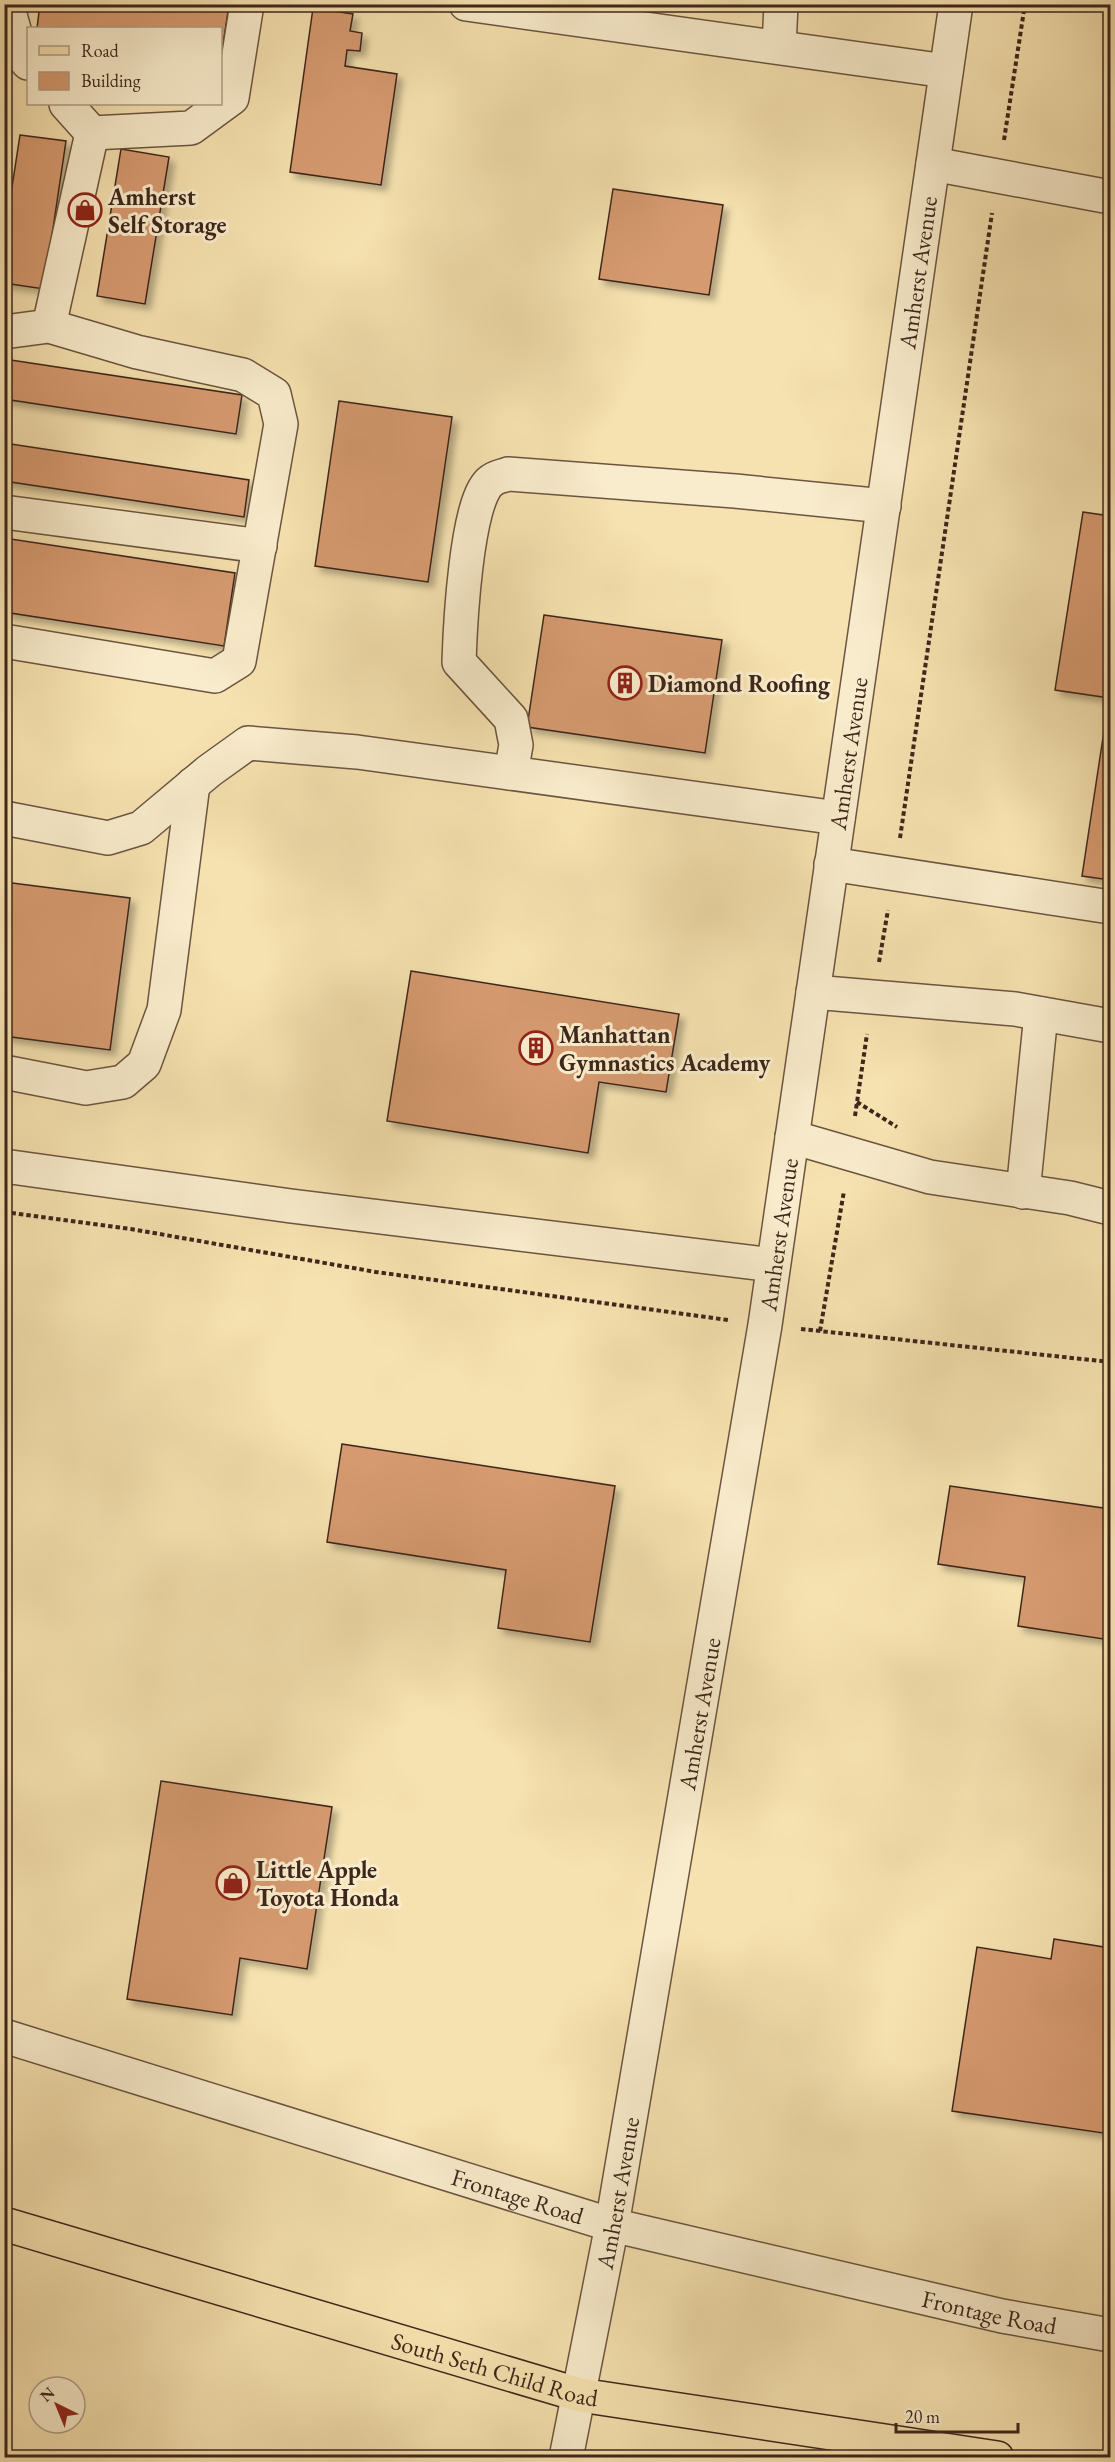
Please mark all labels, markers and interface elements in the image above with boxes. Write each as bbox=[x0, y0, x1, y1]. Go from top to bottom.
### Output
legend bbox=[27, 27, 222, 105]
text: Road bbox=[81, 39, 120, 62]
text: Building bbox=[81, 69, 141, 92]
place label: Amherst Self Storage bbox=[107, 181, 227, 241]
shop icon: Amherst Self Storage bbox=[67, 192, 103, 228]
street label: Amherst Avenue bbox=[891, 194, 944, 352]
building icon: Diamond Roofing bbox=[607, 665, 643, 701]
place label: Diamond Roofing bbox=[648, 668, 831, 700]
street label: Amherst Avenue bbox=[821, 675, 874, 833]
place label: Manhattan Gymnastics Academy bbox=[559, 1019, 771, 1079]
building icon: Manhattan Gymnastics Academy bbox=[518, 1030, 554, 1066]
street label: Amherst Avenue bbox=[752, 1156, 804, 1314]
street label: Amherst Avenue bbox=[671, 1635, 727, 1793]
place label: Little Apple Toyota Honda bbox=[256, 1854, 399, 1914]
shop icon: Little Apple Toyota Honda bbox=[215, 1865, 251, 1901]
street label: Amherst Avenue bbox=[588, 2114, 646, 2273]
street label: Frontage Road bbox=[448, 2161, 589, 2231]
street label: Frontage Road bbox=[919, 2282, 1060, 2341]
street label: South Seth Child Road bbox=[388, 2324, 601, 2413]
north arrow bbox=[27, 2375, 87, 2435]
text: N bbox=[35, 2382, 59, 2406]
scale bar bbox=[896, 2396, 1018, 2434]
text: 20 m bbox=[905, 2405, 940, 2428]

